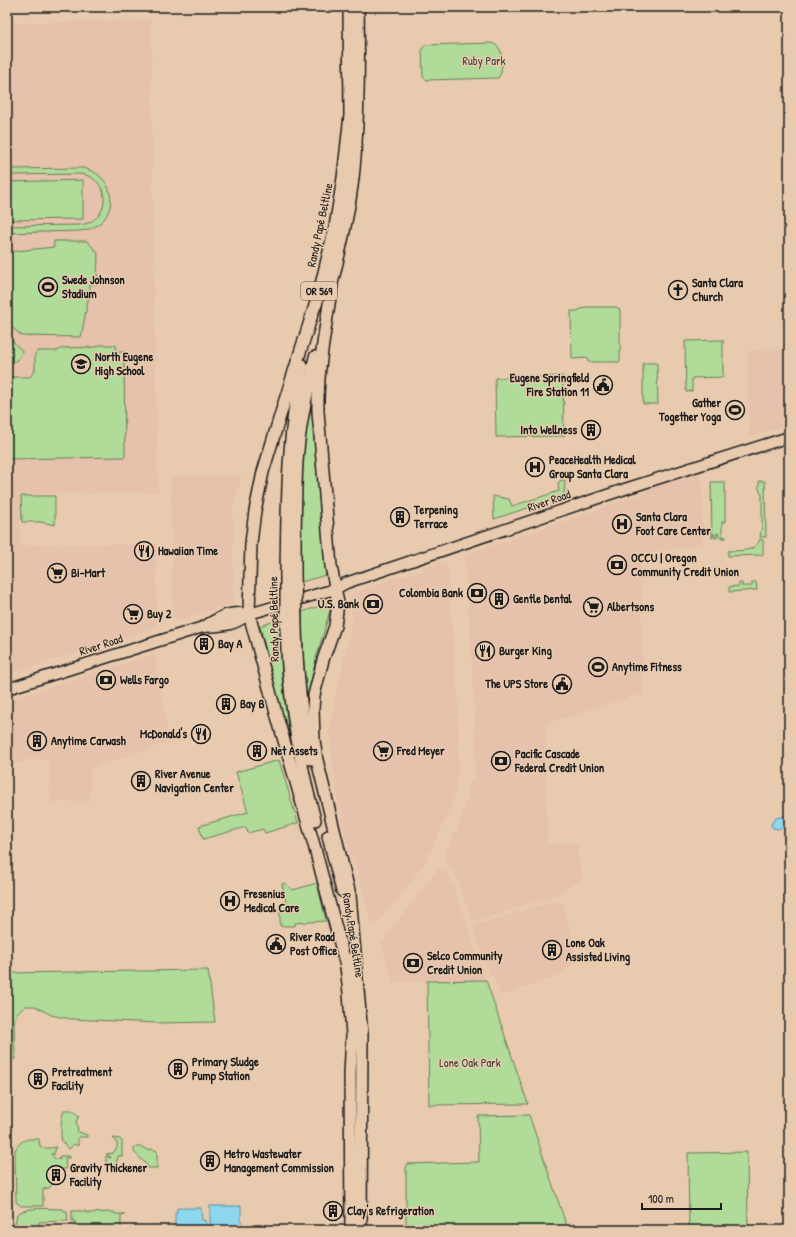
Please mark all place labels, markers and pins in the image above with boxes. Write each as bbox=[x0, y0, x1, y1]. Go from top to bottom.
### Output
place label: Swede Johnson Stadium bbox=[62, 271, 125, 302]
place label: Santa Clara Church bbox=[692, 274, 743, 305]
sports icon: Swede Johnson Stadium bbox=[37, 276, 59, 298]
church icon: Santa Clara Church bbox=[667, 279, 689, 301]
place label: North Eugene High School bbox=[95, 348, 153, 380]
school or university icon: North Eugene High School bbox=[70, 353, 92, 375]
place label: Eugene Springfield Fire Station 11 bbox=[510, 369, 590, 400]
public building icon: Eugene Springfield Fire Station 11 bbox=[592, 374, 614, 396]
place label: Gather Together Yoga bbox=[658, 394, 721, 426]
sports icon: Gather Together Yoga bbox=[724, 399, 746, 421]
building icon: Into Wellness bbox=[580, 419, 602, 441]
place label: Into Wellness bbox=[520, 421, 577, 438]
place label: PeaceHealth Medical Group Santa Clara bbox=[549, 451, 637, 483]
hospital icon: PeaceHealth Medical Group Santa Clara bbox=[524, 456, 546, 478]
place label: Terpening Terrace bbox=[413, 501, 458, 532]
building icon: Terpening Terrace bbox=[389, 506, 411, 528]
place label: Santa Clara Foot Care Center bbox=[635, 508, 711, 539]
hospital icon: Santa Clara Foot Care Center bbox=[611, 513, 633, 535]
restaurant icon: Hawaiian Time bbox=[133, 540, 155, 562]
place label: Hawaiian Time bbox=[158, 542, 218, 559]
place label: OCCU | Oregon Community Credit Union bbox=[631, 549, 739, 581]
bank icon: OCCU | Oregon Community Credit Union bbox=[606, 554, 628, 576]
supermarket icon: Bi-Mart bbox=[46, 562, 68, 584]
place label: Bi-Mart bbox=[71, 564, 106, 581]
bank icon: Colombia Bank bbox=[466, 582, 488, 604]
place label: Colombia Bank bbox=[399, 584, 463, 601]
building icon: Gentle Dental bbox=[488, 588, 510, 610]
place label: Gentle Dental bbox=[513, 590, 573, 607]
bank icon: U.S. Bank bbox=[362, 593, 384, 615]
place label: U.S. Bank bbox=[318, 595, 359, 612]
supermarket icon: Albertsons bbox=[582, 596, 604, 618]
place label: Albertsons bbox=[607, 598, 654, 615]
supermarket icon: Buy 2 bbox=[122, 603, 144, 625]
place label: Buy 2 bbox=[147, 605, 172, 623]
building icon: Bay A bbox=[193, 633, 215, 655]
place label: Bay A bbox=[218, 635, 243, 653]
restaurant icon: Burger King bbox=[474, 640, 496, 662]
place label: Burger King bbox=[499, 642, 552, 660]
sports icon: Anytime Fitness bbox=[587, 656, 609, 678]
place label: Anytime Fitness bbox=[612, 658, 682, 676]
bank icon: Wells Fargo bbox=[95, 669, 117, 691]
place label: Wells Fargo bbox=[120, 671, 169, 689]
public building icon: The UPS Store bbox=[551, 673, 573, 695]
place label: The UPS Store bbox=[484, 675, 548, 692]
building icon: Bay B bbox=[215, 693, 237, 715]
place label: Bay B bbox=[240, 695, 265, 713]
restaurant icon: McDonald's bbox=[190, 723, 212, 745]
place label: McDonald's bbox=[140, 725, 187, 742]
building icon: Anytime Carwash bbox=[26, 730, 48, 752]
place label: Anytime Carwash bbox=[51, 732, 127, 750]
building icon: Net Assets bbox=[246, 740, 268, 762]
supermarket icon: Fred Meyer bbox=[372, 740, 394, 762]
place label: Net Assets bbox=[271, 742, 318, 759]
place label: Fred Meyer bbox=[396, 742, 445, 760]
place label: Pacific Cascade Federal Credit Union bbox=[514, 745, 605, 776]
bank icon: Pacific Cascade Federal Credit Union bbox=[490, 750, 512, 772]
place label: River Avenue Navigation Center bbox=[155, 765, 234, 797]
building icon: River Avenue Navigation Center bbox=[130, 770, 152, 792]
place label: Fresenius Medical Care bbox=[243, 885, 299, 916]
hospital icon: Fresenius Medical Care bbox=[219, 890, 241, 912]
place label: River Road Post Office bbox=[290, 928, 337, 959]
public building icon: River Road Post Office bbox=[265, 933, 287, 955]
place label: Lone Oak Assisted Living bbox=[566, 934, 631, 966]
building icon: Lone Oak Assisted Living bbox=[541, 939, 563, 961]
place label: Selco Community Credit Union bbox=[427, 947, 503, 978]
bank icon: Selco Community Credit Union bbox=[402, 952, 424, 974]
place label: Primary Sludge Pump Station bbox=[192, 1053, 259, 1085]
building icon: Primary Sludge Pump Station bbox=[167, 1058, 189, 1080]
place label: Pretreatment Facility bbox=[51, 1063, 113, 1095]
building icon: Pretreatment Facility bbox=[27, 1068, 49, 1090]
place label: Metro Wastewater Management Commission bbox=[224, 1145, 335, 1177]
building icon: Metro Wastewater Management Commission bbox=[199, 1150, 221, 1172]
place label: Gravity Thickener Facility bbox=[69, 1159, 147, 1191]
building icon: Gravity Thickener Facility bbox=[45, 1164, 67, 1186]
building icon: Clay's Refrigeration bbox=[322, 1200, 344, 1222]
place label: Clay's Refrigeration bbox=[347, 1202, 435, 1220]

